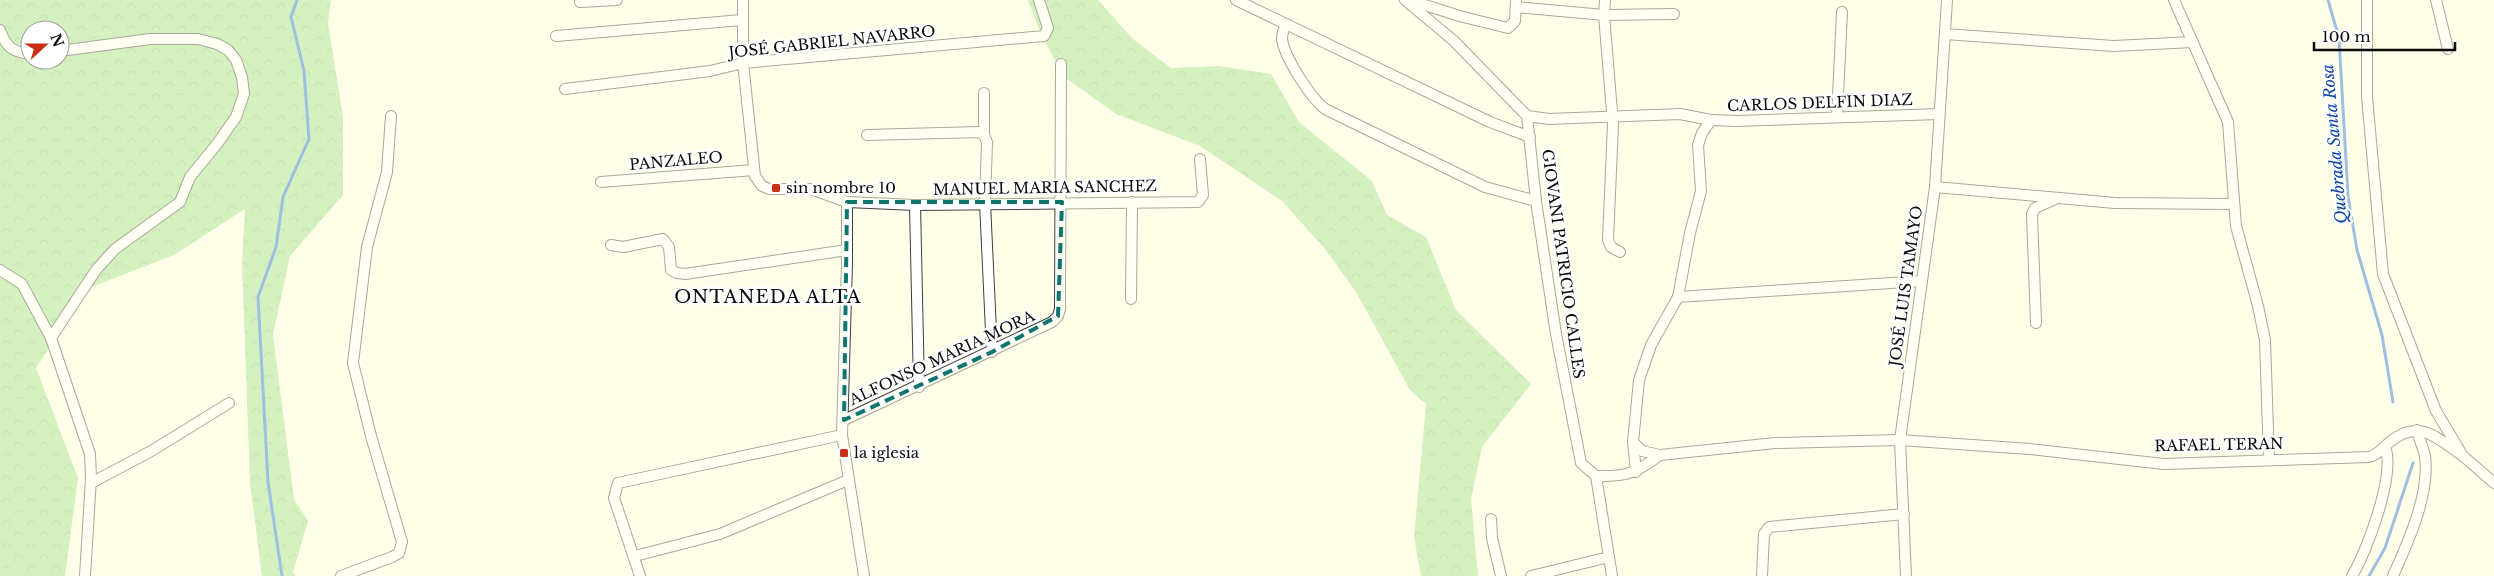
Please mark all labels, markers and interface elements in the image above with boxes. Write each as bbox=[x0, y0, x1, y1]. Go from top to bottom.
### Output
north arrow bbox=[20, 20, 70, 70]
scale bar bbox=[2314, 20, 2455, 52]
street label: JOSÉ GABRIEL NAVARRO bbox=[726, 21, 936, 62]
text: 100 m bbox=[2322, 27, 2371, 46]
text: N bbox=[46, 31, 68, 50]
water label: Quebrada Santa Rosa bbox=[2317, 63, 2351, 225]
street label: CARLOS DELFIN DIAZ bbox=[1727, 90, 1913, 115]
street label: PANZALEO bbox=[628, 147, 723, 174]
street label: GIOVANI PATRICIO CALLES bbox=[1538, 148, 1589, 380]
street label: MANUEL MARIA SANCHEZ bbox=[933, 176, 1157, 199]
place label: sin nombre 10 bbox=[786, 178, 896, 197]
marker: sin nombre 10 bbox=[770, 182, 782, 194]
street label: JOSÉ LUIS TAMAYO bbox=[1885, 204, 1926, 369]
district label: ONTANEDA ALTA bbox=[674, 286, 862, 308]
street label: ALFONSO MARIA MORA bbox=[845, 306, 1038, 409]
street label: RAFAEL TERAN bbox=[2154, 434, 2284, 455]
place label: la iglesia bbox=[854, 443, 920, 462]
marker: la iglesia bbox=[838, 447, 850, 459]

